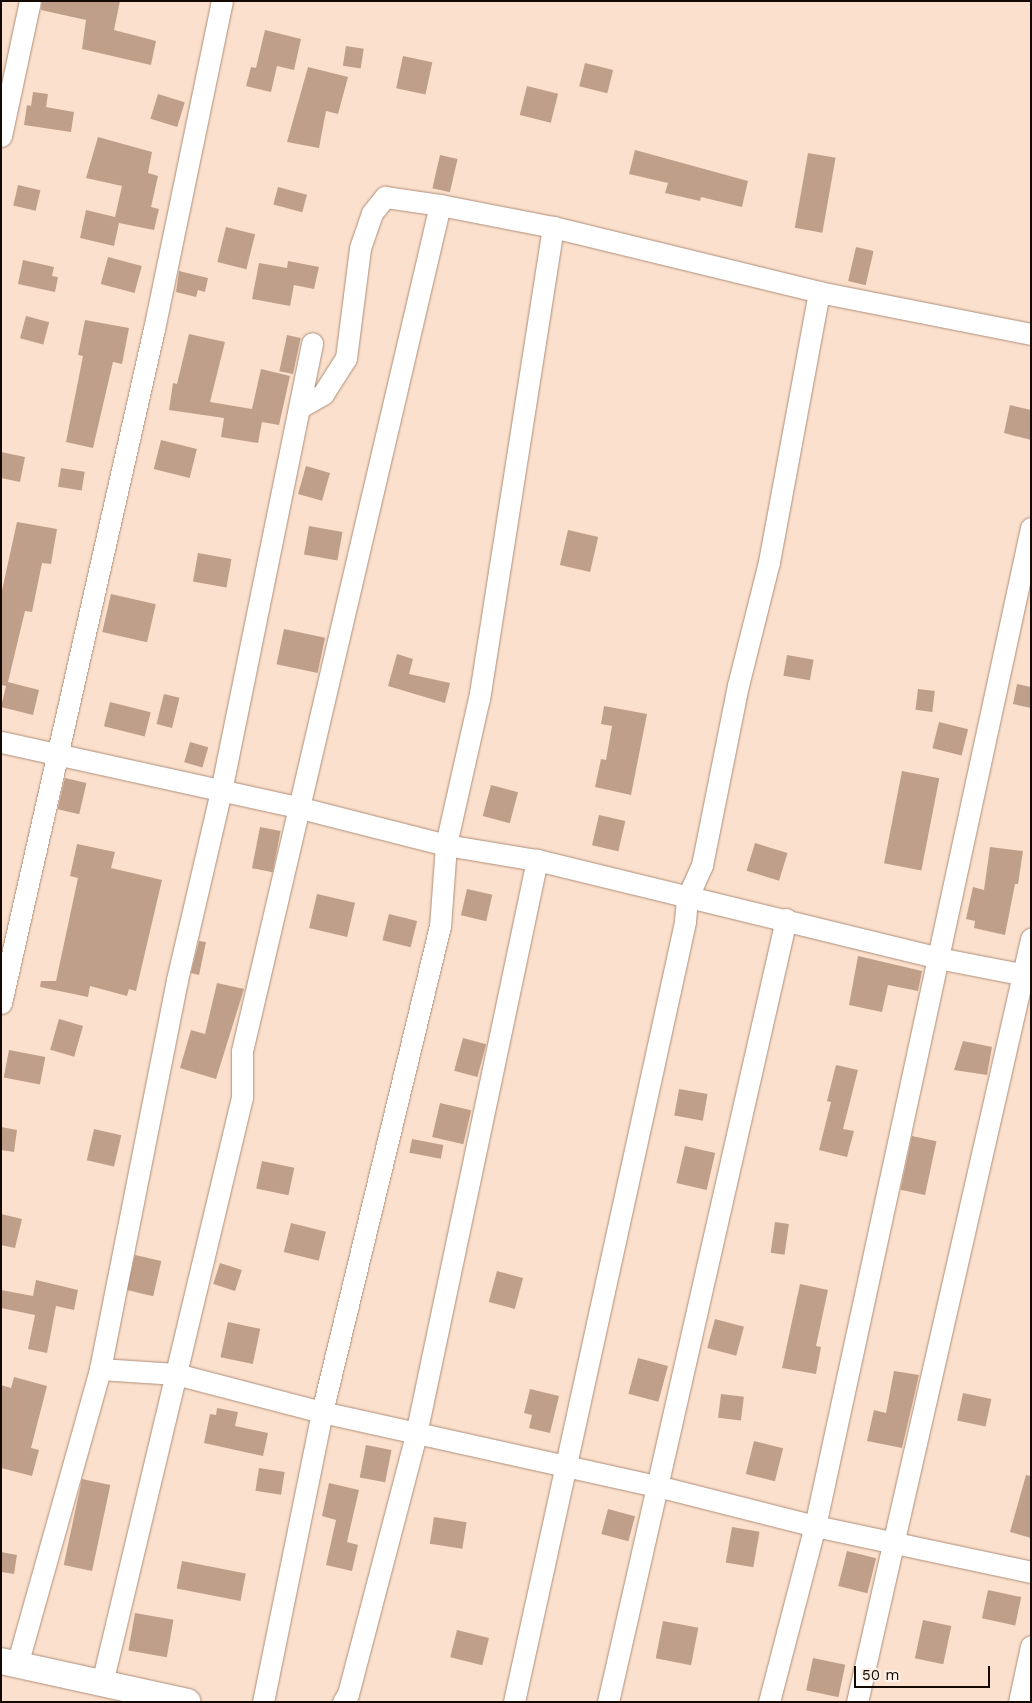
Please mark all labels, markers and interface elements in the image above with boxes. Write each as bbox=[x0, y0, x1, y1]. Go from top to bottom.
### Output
scale bar bbox=[857, 1656, 993, 1688]
text: 50 m bbox=[862, 1666, 899, 1684]

